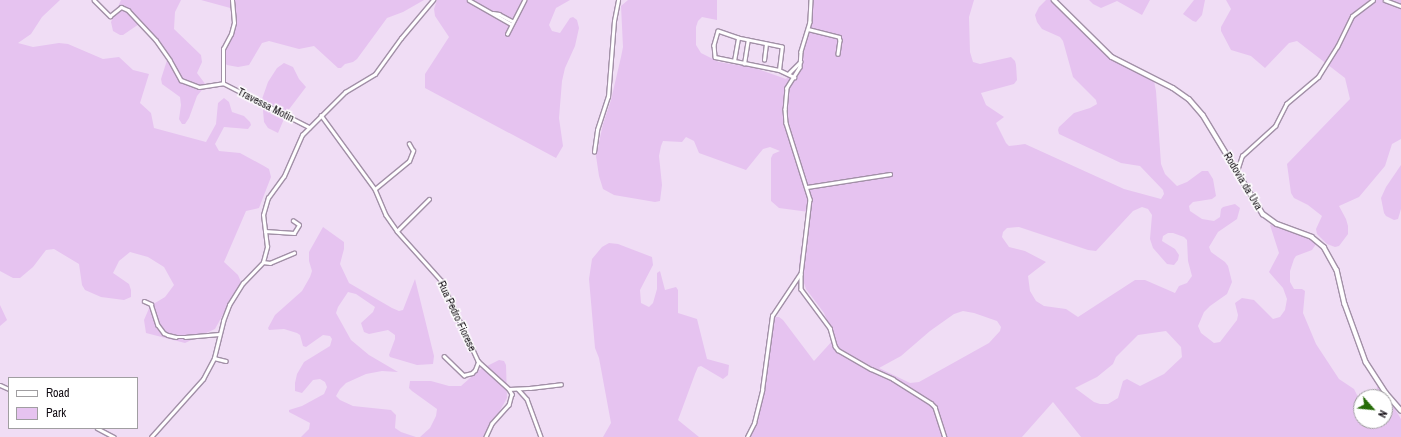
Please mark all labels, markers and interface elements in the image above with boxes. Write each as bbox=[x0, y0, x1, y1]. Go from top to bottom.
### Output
street label: Travessa Motin bbox=[235, 85, 297, 125]
street label: Rodovia da Uva bbox=[1221, 150, 1265, 212]
street label: Rua Pedro Fiorese bbox=[435, 279, 479, 353]
legend bbox=[8, 377, 138, 429]
text: Road bbox=[46, 385, 70, 401]
north arrow bbox=[1353, 389, 1393, 429]
text: Park bbox=[46, 405, 66, 421]
text: N bbox=[1375, 408, 1391, 420]

